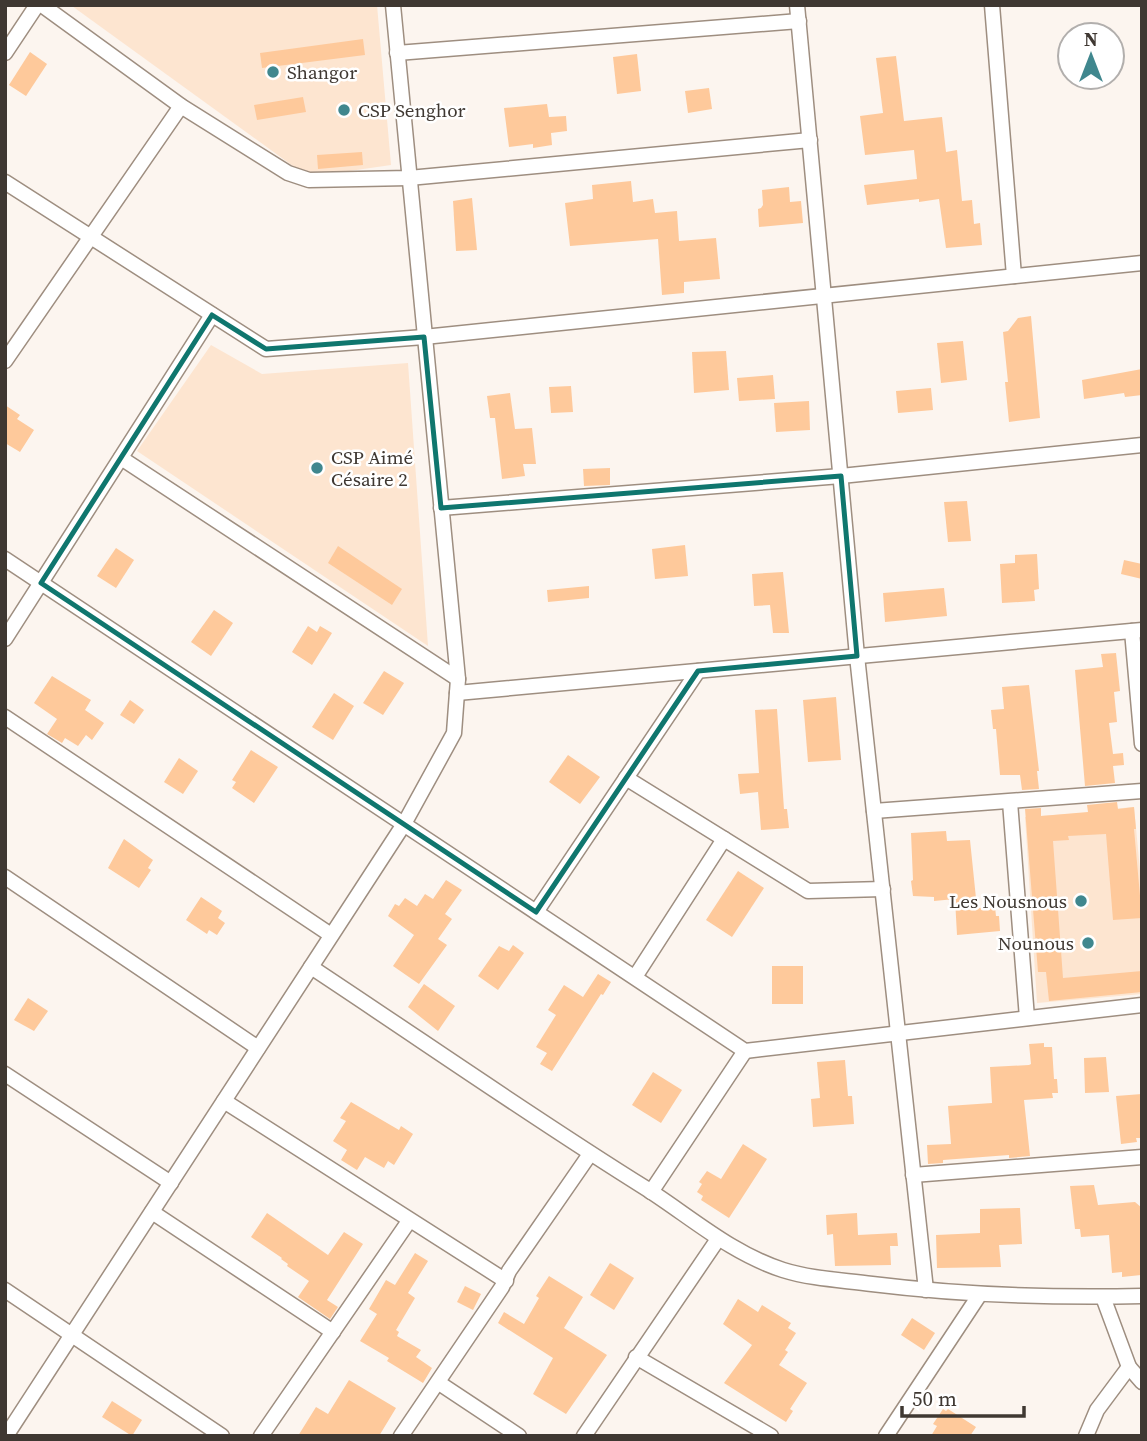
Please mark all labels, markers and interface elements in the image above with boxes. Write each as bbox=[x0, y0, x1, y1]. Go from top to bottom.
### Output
north arrow bbox=[1056, 21, 1126, 91]
text: N bbox=[1084, 26, 1098, 52]
place label: Shangor bbox=[287, 59, 357, 85]
marker: Shangor bbox=[265, 64, 281, 80]
place label: CSP Senghor bbox=[358, 97, 466, 123]
marker: CSP Senghor bbox=[336, 102, 352, 118]
place label: CSP Aimé Césaire 2 bbox=[331, 444, 413, 492]
marker: CSP Aimé Césaire 2 bbox=[309, 460, 325, 476]
place label: Les Nousnous bbox=[949, 888, 1067, 914]
marker: Les Nousnous bbox=[1073, 893, 1089, 909]
place label: Nounous bbox=[998, 930, 1074, 956]
marker: Nounous bbox=[1080, 935, 1096, 951]
scale bar bbox=[902, 1374, 1024, 1418]
text: 50 m bbox=[912, 1384, 957, 1413]

